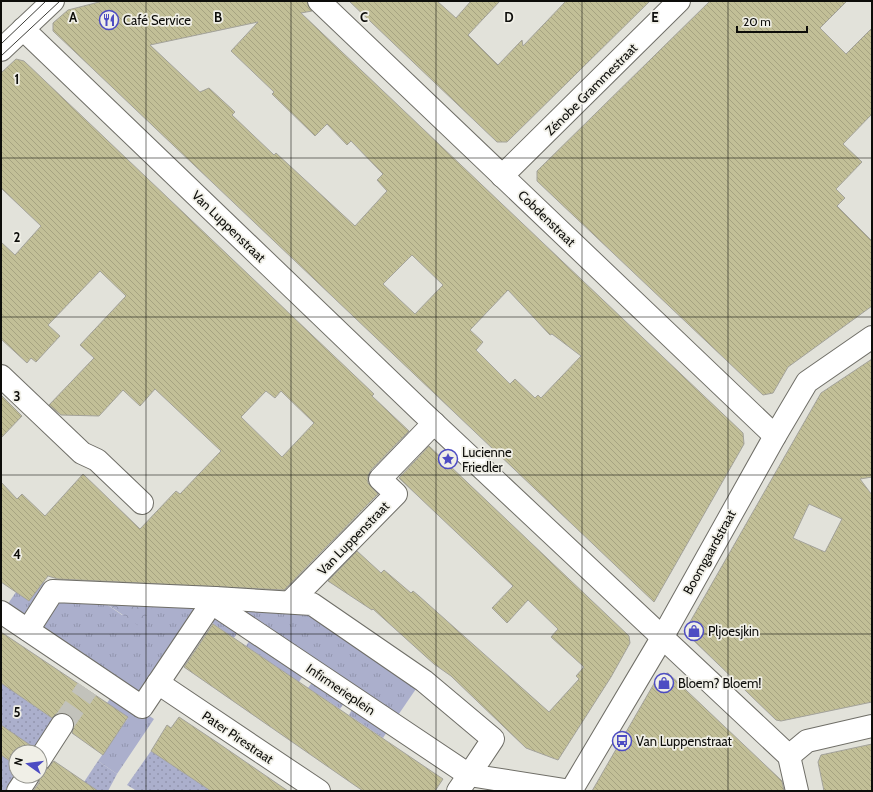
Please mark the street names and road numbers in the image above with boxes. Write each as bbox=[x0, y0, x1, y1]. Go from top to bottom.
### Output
street label: Zénobe Grammestraat bbox=[542, 39, 641, 138]
street label: Van Luppenstraat bbox=[189, 187, 270, 266]
street label: Cobdenstraat bbox=[515, 187, 580, 250]
street label: Van Luppenstraat bbox=[314, 497, 393, 578]
street label: Boomgaardstraat bbox=[679, 506, 739, 597]
street label: Infirmerieplein bbox=[303, 660, 379, 718]
street label: Pater Pirestraat bbox=[199, 707, 277, 767]

